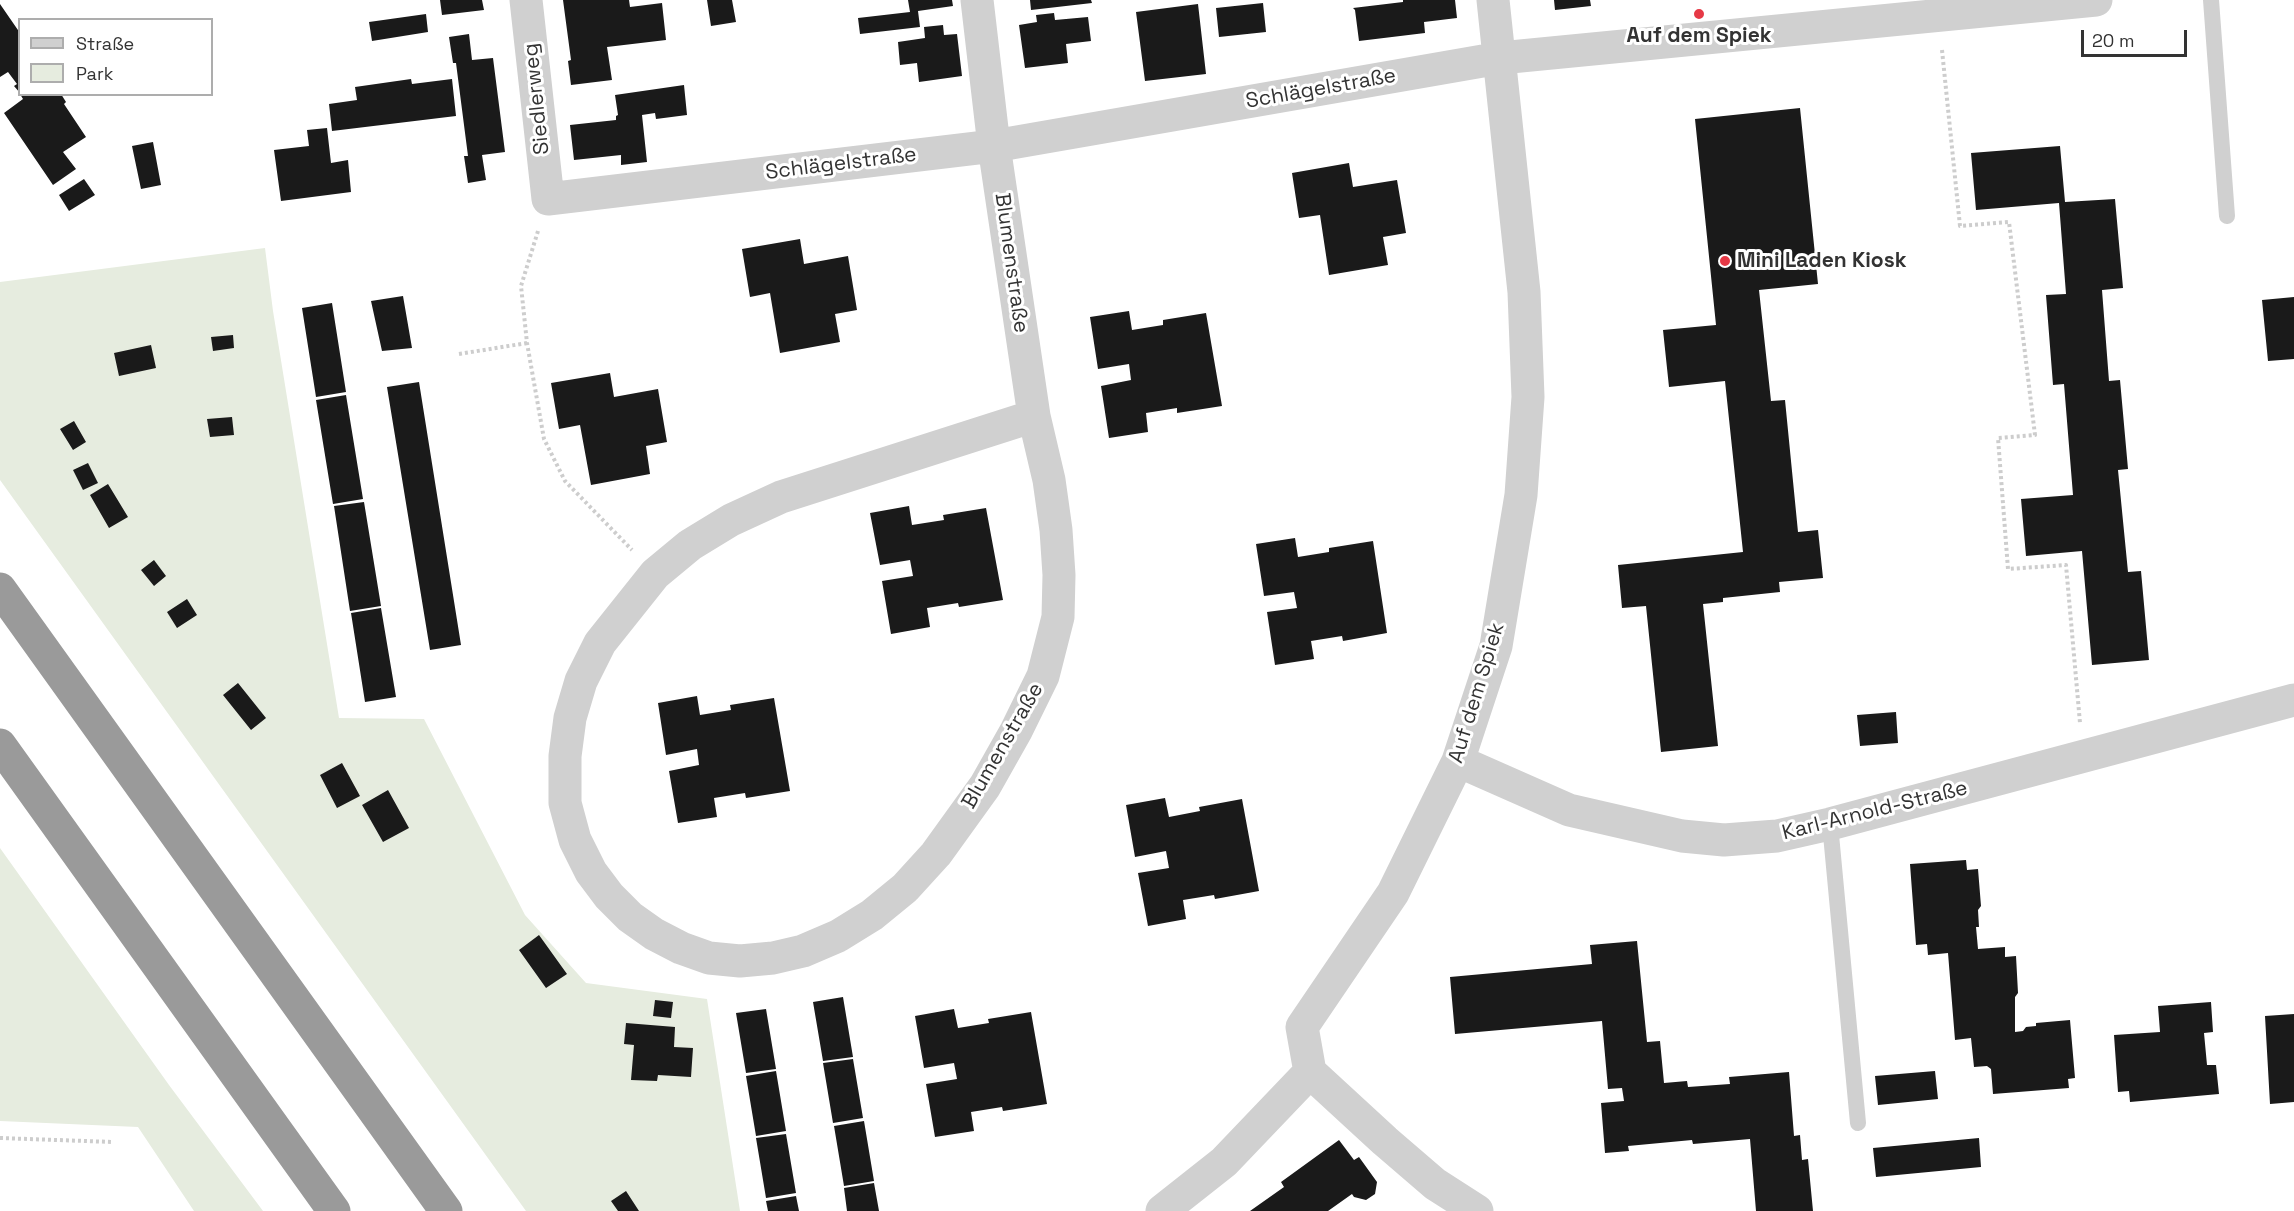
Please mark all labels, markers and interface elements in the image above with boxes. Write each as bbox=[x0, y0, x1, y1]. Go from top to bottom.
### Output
marker: Auf dem Spiek bbox=[1692, 7, 1706, 21]
legend bbox=[18, 18, 213, 96]
scale bar bbox=[2084, 18, 2190, 56]
place label: Auf dem Spiek bbox=[1626, 23, 1772, 49]
text: 20 m bbox=[2092, 29, 2135, 52]
text: Straße bbox=[76, 32, 134, 55]
street label: Siedlerweg bbox=[519, 42, 555, 156]
text: Park bbox=[76, 62, 113, 85]
street label: Schlägelstraße bbox=[1244, 63, 1398, 115]
street label: Schlägelstraße bbox=[764, 142, 918, 186]
street label: Blumenstraße bbox=[989, 191, 1033, 335]
place label: Mini Laden Kiosk bbox=[1737, 248, 1906, 274]
marker: Mini Laden Kiosk bbox=[1718, 254, 1732, 268]
street label: Auf dem Spiek bbox=[1444, 620, 1510, 766]
street label: Blumenstraße bbox=[957, 679, 1049, 813]
street label: Karl-Arnold-Straße bbox=[1780, 776, 1970, 846]

